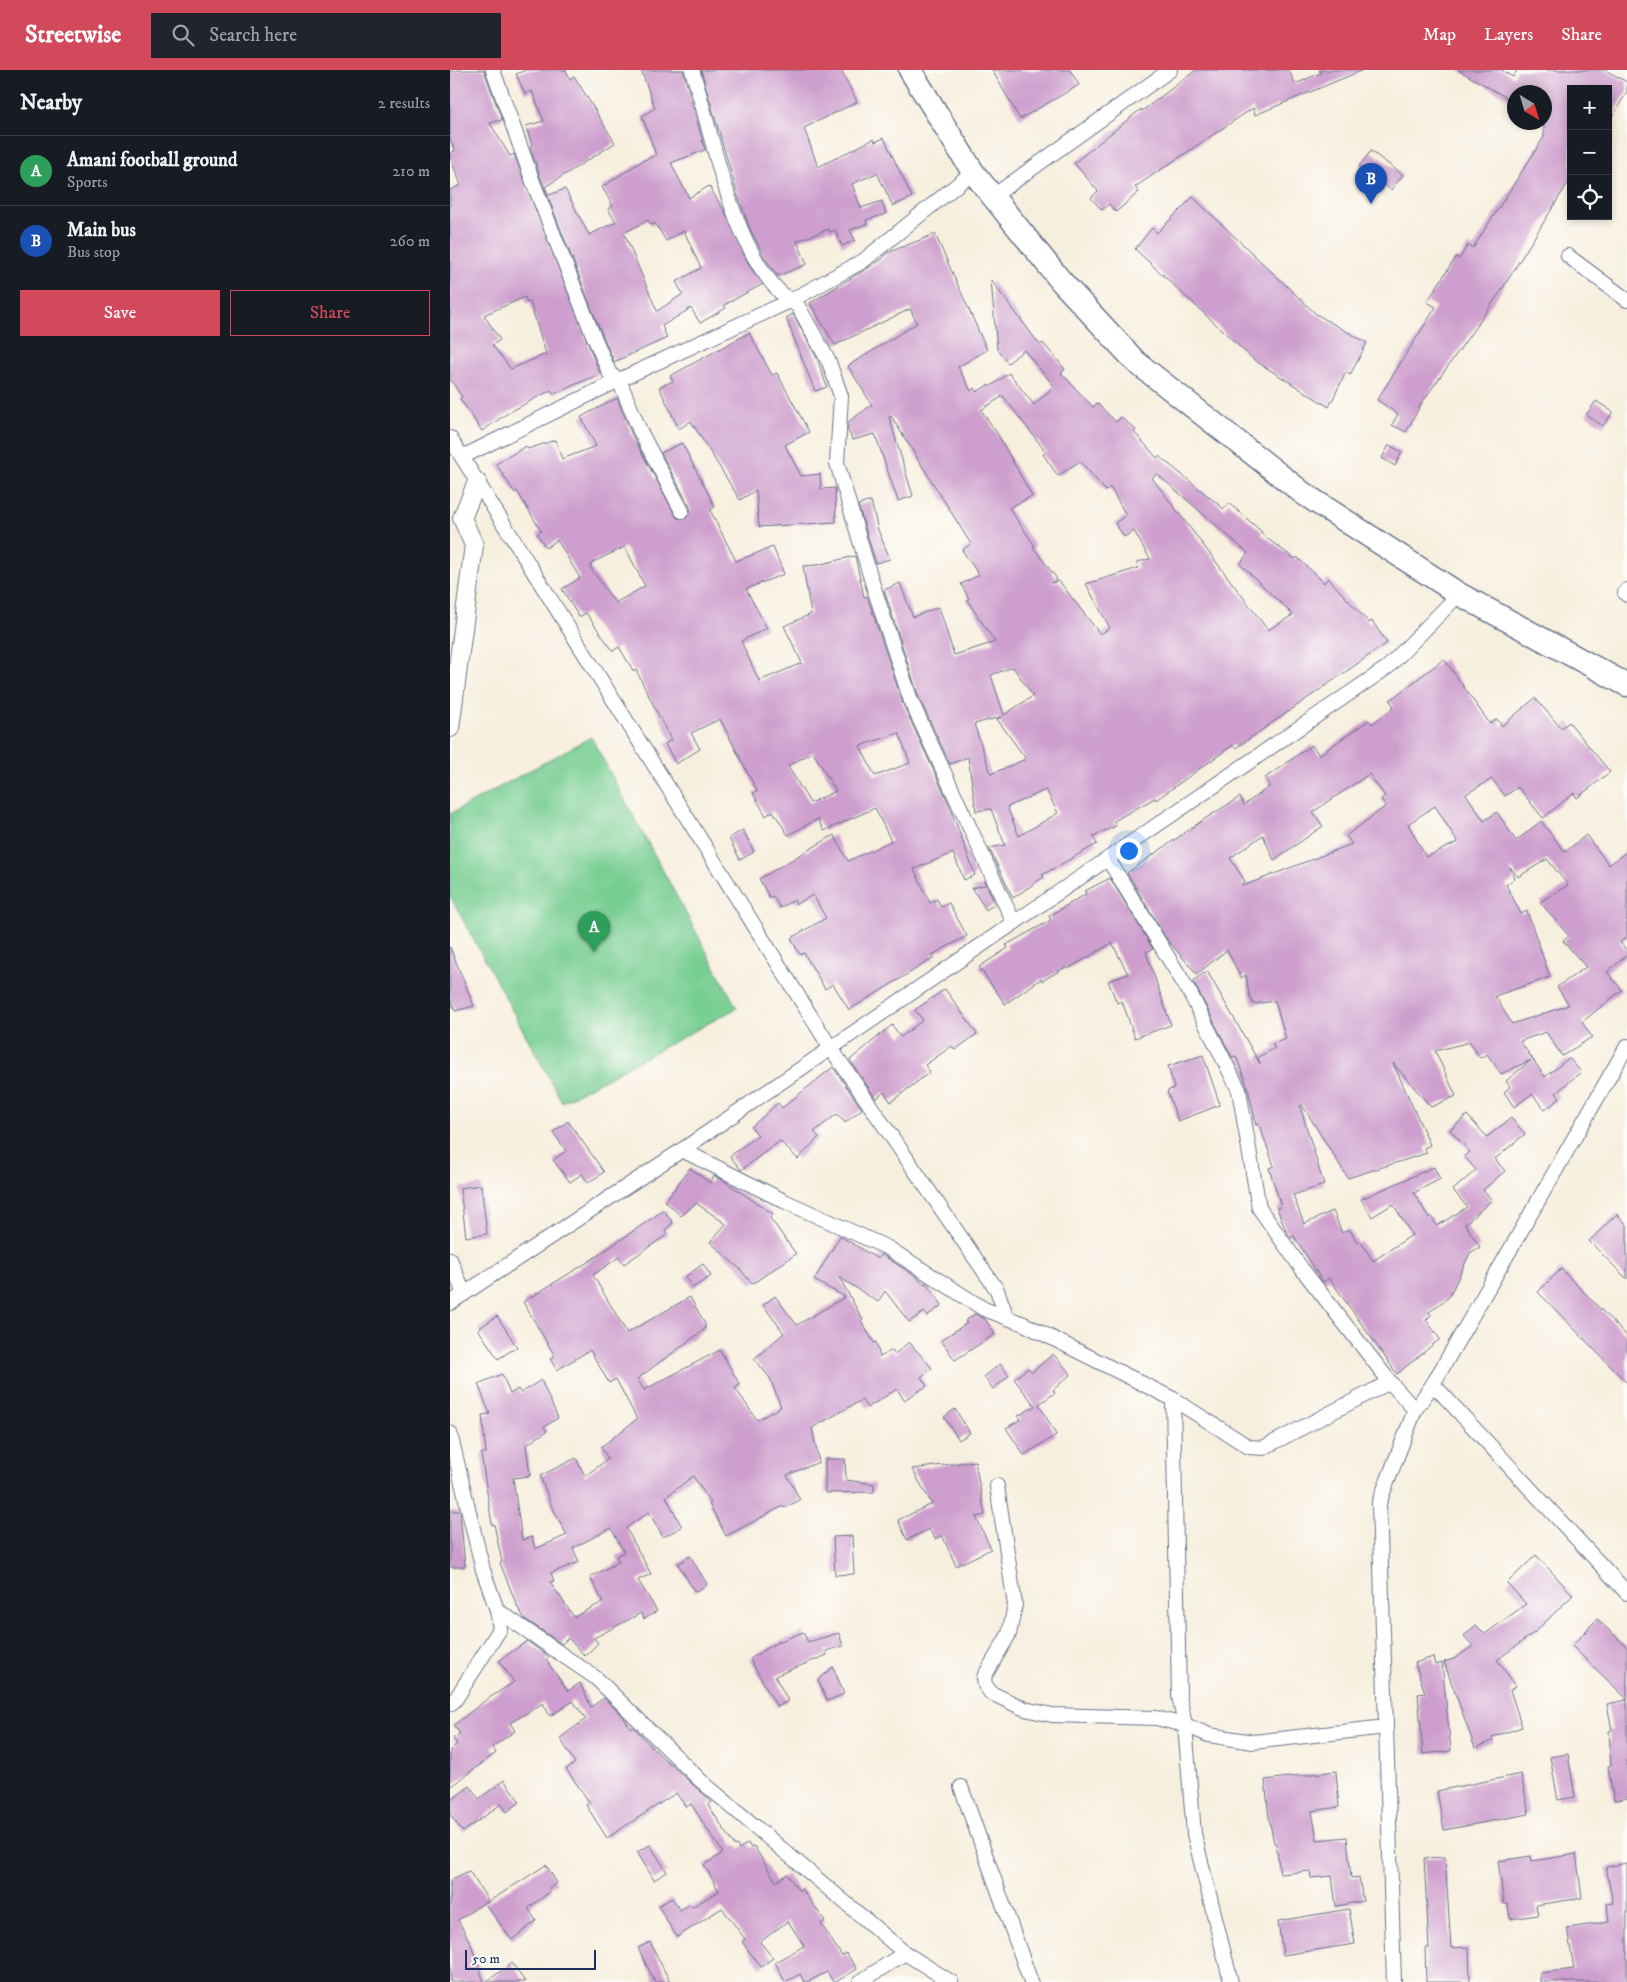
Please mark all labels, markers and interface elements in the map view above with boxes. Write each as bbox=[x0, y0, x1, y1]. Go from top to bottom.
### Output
search box bbox=[151, 13, 501, 58]
text: Streetwise bbox=[25, 20, 121, 50]
icon: search bbox=[169, 21, 197, 49]
text: Search here bbox=[209, 24, 297, 47]
text: Map bbox=[1423, 24, 1456, 46]
text: Layers bbox=[1484, 24, 1533, 46]
text: Share bbox=[1561, 24, 1602, 46]
north arrow bbox=[1507, 85, 1552, 130]
map controls bbox=[1567, 85, 1612, 220]
button: + bbox=[1567, 85, 1612, 130]
text: Nearby bbox=[20, 90, 82, 116]
text: 2 results bbox=[378, 93, 430, 113]
button: − bbox=[1567, 130, 1612, 175]
text: Amani football ground bbox=[67, 149, 237, 172]
text: A bbox=[31, 161, 41, 181]
text: 210 m bbox=[392, 161, 430, 181]
pin: B bbox=[1355, 163, 1387, 204]
text: Sports bbox=[67, 172, 108, 192]
button: locate bbox=[1567, 175, 1612, 220]
text: Main bus bbox=[67, 219, 136, 242]
text: B bbox=[31, 231, 41, 251]
text: 260 m bbox=[390, 231, 430, 251]
text: Bus stop bbox=[67, 242, 120, 262]
button: Save bbox=[20, 290, 220, 336]
button: Share bbox=[230, 290, 430, 336]
your location bbox=[1116, 838, 1142, 864]
pin: A bbox=[578, 911, 610, 952]
scale bar bbox=[465, 1947, 596, 1970]
text: 50 m bbox=[472, 1950, 500, 1968]

